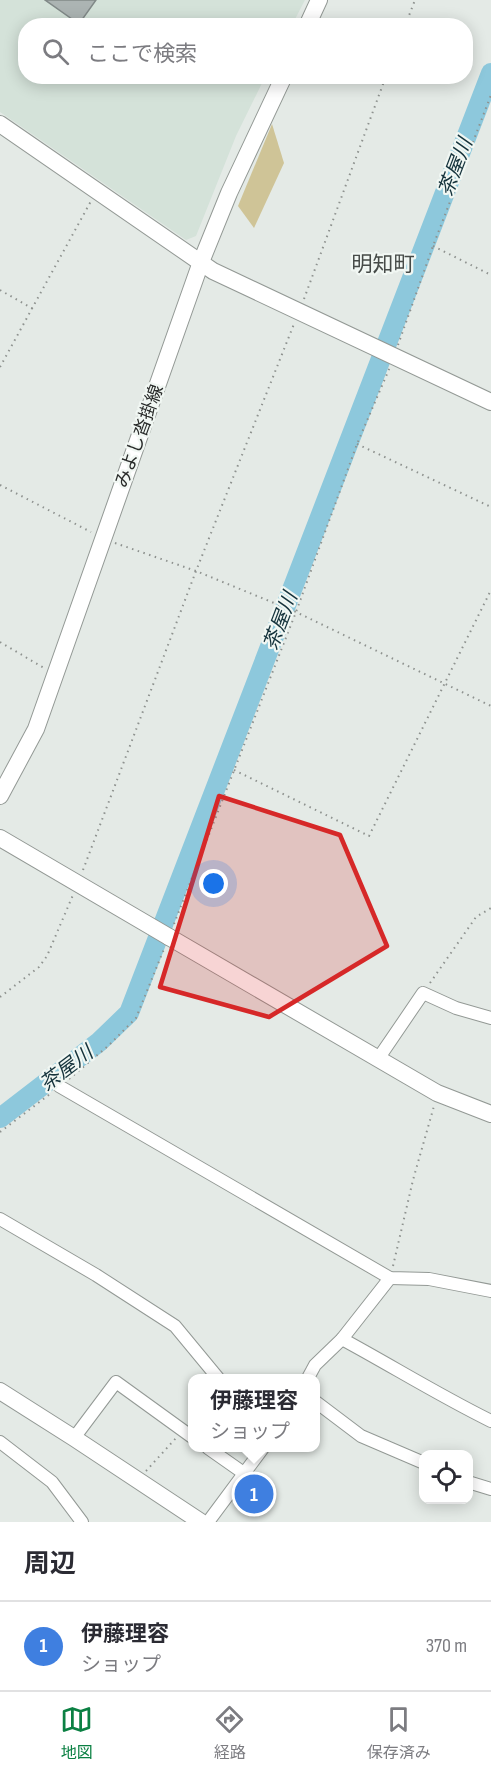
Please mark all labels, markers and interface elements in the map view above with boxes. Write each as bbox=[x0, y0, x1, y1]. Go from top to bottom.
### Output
search box bbox=[18, 18, 473, 84]
icon: search bbox=[39, 35, 72, 68]
text: ここで検索 bbox=[87, 41, 197, 68]
water label: 茶屋川 bbox=[434, 133, 479, 200]
district label: 明知町 bbox=[352, 252, 415, 277]
street label: みよし沓掛線 bbox=[111, 382, 168, 491]
water label: 茶屋川 bbox=[259, 587, 304, 654]
your location bbox=[199, 869, 228, 898]
water label: 茶屋川 bbox=[35, 1040, 99, 1096]
popup bbox=[188, 1374, 320, 1452]
text: 伊藤理容 bbox=[210, 1388, 298, 1415]
text: ショップ bbox=[210, 1420, 290, 1444]
map controls bbox=[419, 1450, 473, 1504]
button: locate bbox=[419, 1450, 473, 1504]
pin: 1 bbox=[234, 1472, 274, 1516]
text: 周辺 bbox=[24, 1549, 76, 1580]
text: 伊藤理容 bbox=[81, 1621, 169, 1648]
text: 1 bbox=[40, 1634, 47, 1658]
text: 370 m bbox=[426, 1634, 467, 1658]
text: ショップ bbox=[81, 1653, 161, 1677]
tab: 地図 bbox=[60, 1703, 93, 1763]
tab: 経路 bbox=[213, 1703, 246, 1763]
tab: 保存済み bbox=[367, 1703, 431, 1763]

